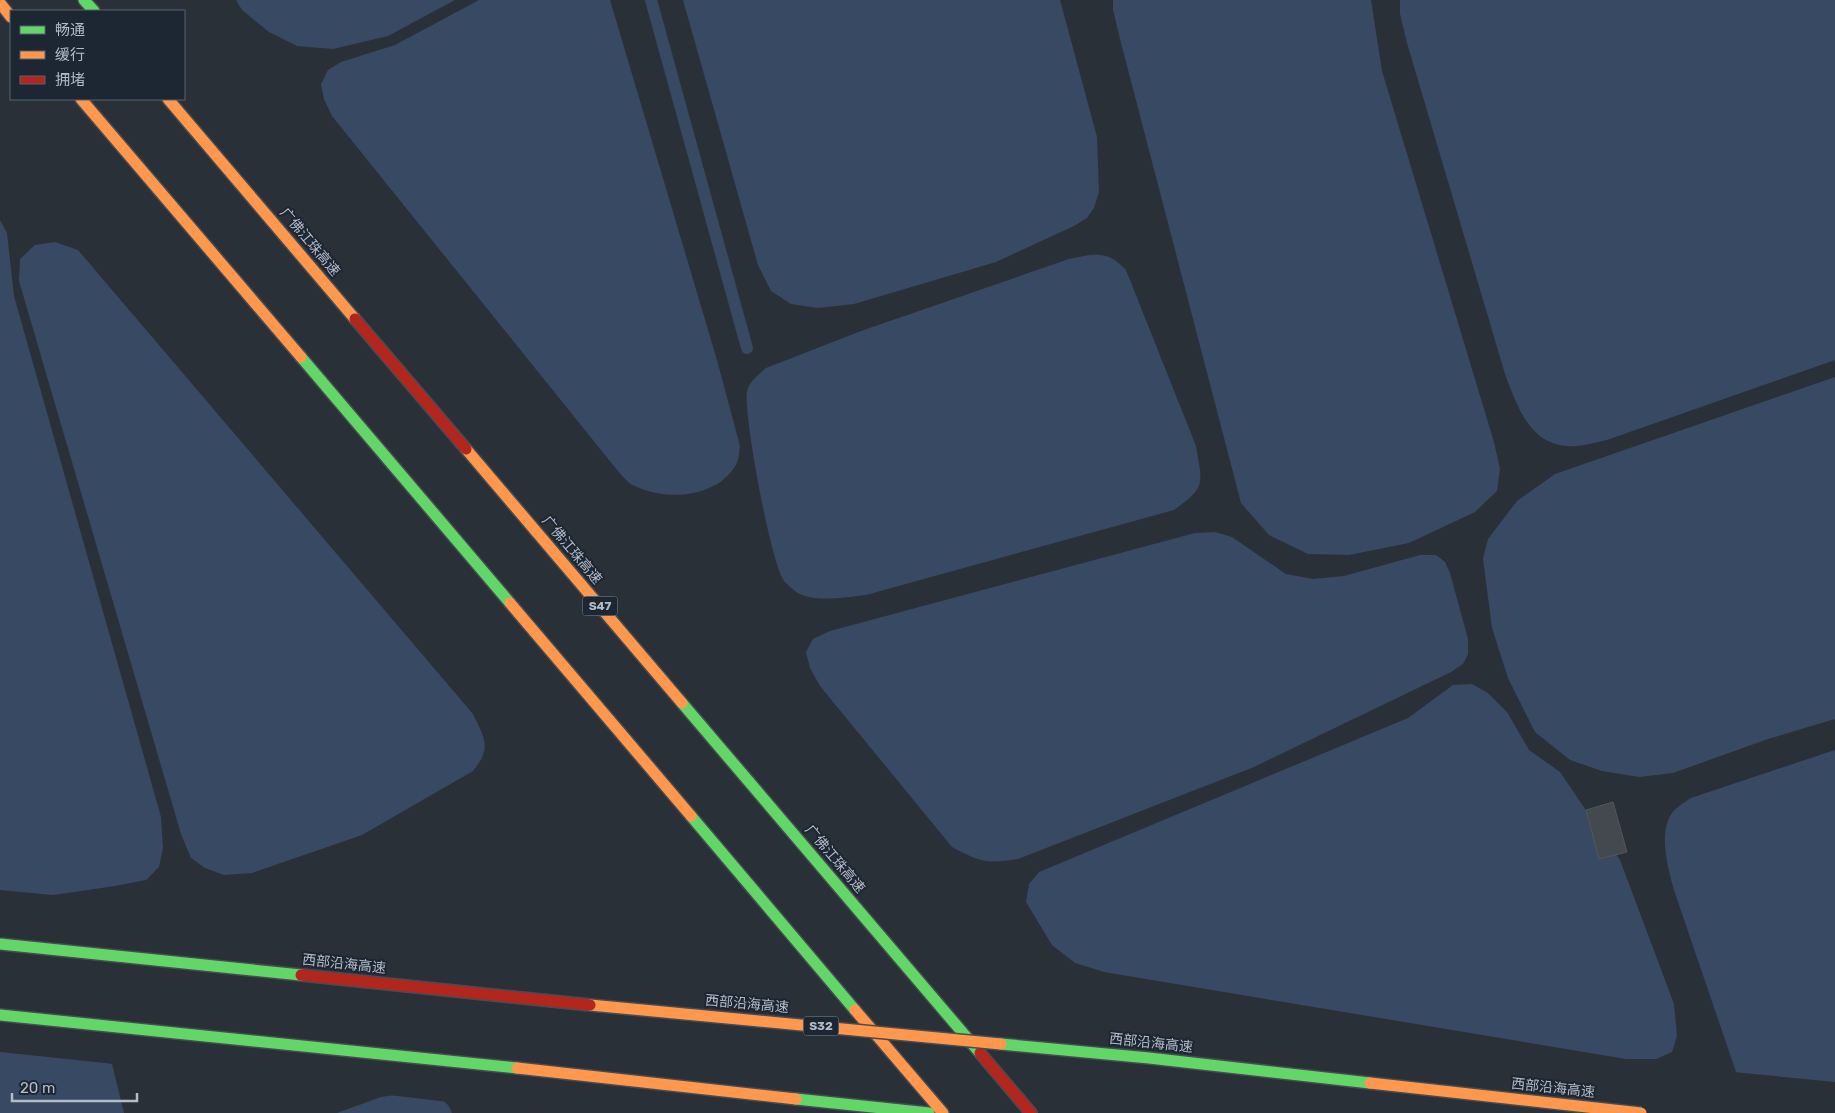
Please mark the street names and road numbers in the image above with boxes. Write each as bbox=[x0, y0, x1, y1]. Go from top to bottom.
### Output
street label: 广佛江珠高速 bbox=[276, 204, 344, 280]
street label: 广佛江珠高速 bbox=[538, 512, 606, 588]
road number: S47 bbox=[582, 596, 618, 616]
street label: 广佛江珠高速 bbox=[801, 821, 869, 897]
street label: 西部沿海高速 bbox=[301, 951, 387, 977]
street label: 西部沿海高速 bbox=[704, 992, 790, 1016]
road number: S32 bbox=[804, 1016, 838, 1036]
street label: 西部沿海高速 bbox=[1108, 1030, 1194, 1056]
street label: 西部沿海高速 bbox=[1510, 1075, 1596, 1101]

